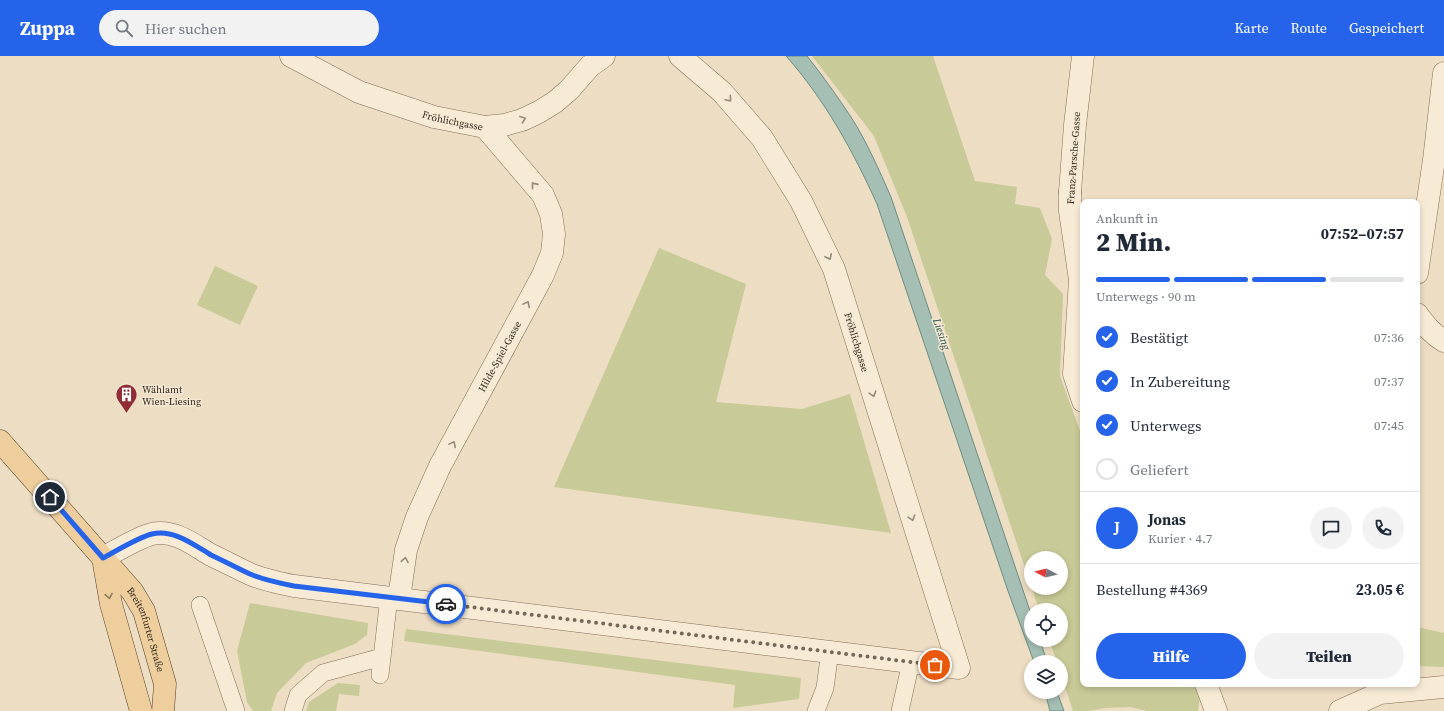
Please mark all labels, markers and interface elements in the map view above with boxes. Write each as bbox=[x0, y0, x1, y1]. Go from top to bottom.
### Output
search box bbox=[99, 10, 379, 46]
text: Zuppa bbox=[20, 15, 75, 41]
icon: search bbox=[113, 17, 135, 39]
text: Hier suchen bbox=[145, 18, 227, 39]
text: Karte bbox=[1234, 18, 1269, 38]
text: Route bbox=[1291, 18, 1327, 38]
text: Gespeichert bbox=[1349, 18, 1424, 38]
one-way arrow bbox=[724, 95, 731, 102]
street label: Fröhlichgasse bbox=[421, 108, 484, 133]
street label: Franz-Parsche-Gasse bbox=[1064, 111, 1083, 205]
one-way arrow bbox=[520, 115, 527, 123]
one-way arrow bbox=[532, 183, 539, 190]
text: Ankunft in bbox=[1096, 210, 1158, 227]
text: 07:52–07:57 bbox=[1321, 223, 1404, 244]
text: 2 Min. bbox=[1096, 224, 1171, 260]
one-way arrow bbox=[824, 253, 832, 261]
text: Unterwegs · 90 m bbox=[1096, 288, 1196, 305]
one-way arrow bbox=[523, 301, 530, 308]
street label: Fröhlichgasse bbox=[841, 311, 872, 374]
water label: Liesing bbox=[929, 315, 954, 353]
street label: Hilde-Spiel-Gasse bbox=[475, 319, 524, 394]
icon: check bbox=[1096, 326, 1118, 348]
text: Bestätigt bbox=[1130, 327, 1188, 348]
text: 07:36 bbox=[1374, 329, 1404, 346]
icon: check bbox=[1096, 370, 1118, 392]
text: In Zubereitung bbox=[1130, 371, 1230, 392]
text: 07:37 bbox=[1374, 373, 1404, 390]
building icon: Wählamt Wien-Liesing bbox=[113, 382, 139, 415]
place label: Wählamt Wien-Liesing bbox=[142, 383, 201, 408]
one-way arrow bbox=[868, 390, 877, 397]
icon: check bbox=[1096, 414, 1118, 436]
text: Unterwegs bbox=[1130, 415, 1202, 436]
text: 07:45 bbox=[1374, 417, 1404, 434]
one-way arrow bbox=[448, 440, 455, 448]
text: Geliefert bbox=[1130, 459, 1188, 480]
pin bbox=[33, 480, 67, 514]
icon: home bbox=[39, 486, 61, 508]
button: chat bbox=[1310, 507, 1352, 549]
button: phone bbox=[1362, 507, 1404, 549]
text: Jonas bbox=[1148, 509, 1186, 530]
one-way arrow bbox=[907, 514, 916, 521]
text: J bbox=[1114, 517, 1120, 538]
text: Kurier · 4.7 bbox=[1148, 530, 1212, 547]
north arrow bbox=[1024, 551, 1068, 595]
map controls bbox=[1024, 551, 1068, 699]
one-way arrow bbox=[400, 556, 409, 563]
text: Bestellung #4369 bbox=[1096, 579, 1208, 600]
text: 23.05 € bbox=[1356, 579, 1404, 600]
street label: Breitenfurter Straße bbox=[124, 584, 167, 673]
courier bbox=[426, 584, 466, 624]
one-way arrow bbox=[105, 593, 113, 599]
icon: car bbox=[435, 593, 457, 615]
button: locate bbox=[1024, 603, 1068, 647]
button: Hilfe bbox=[1096, 633, 1246, 679]
button: Teilen bbox=[1254, 633, 1404, 679]
pin bbox=[918, 648, 952, 682]
icon: bag bbox=[924, 654, 946, 676]
button: layers bbox=[1024, 655, 1068, 699]

